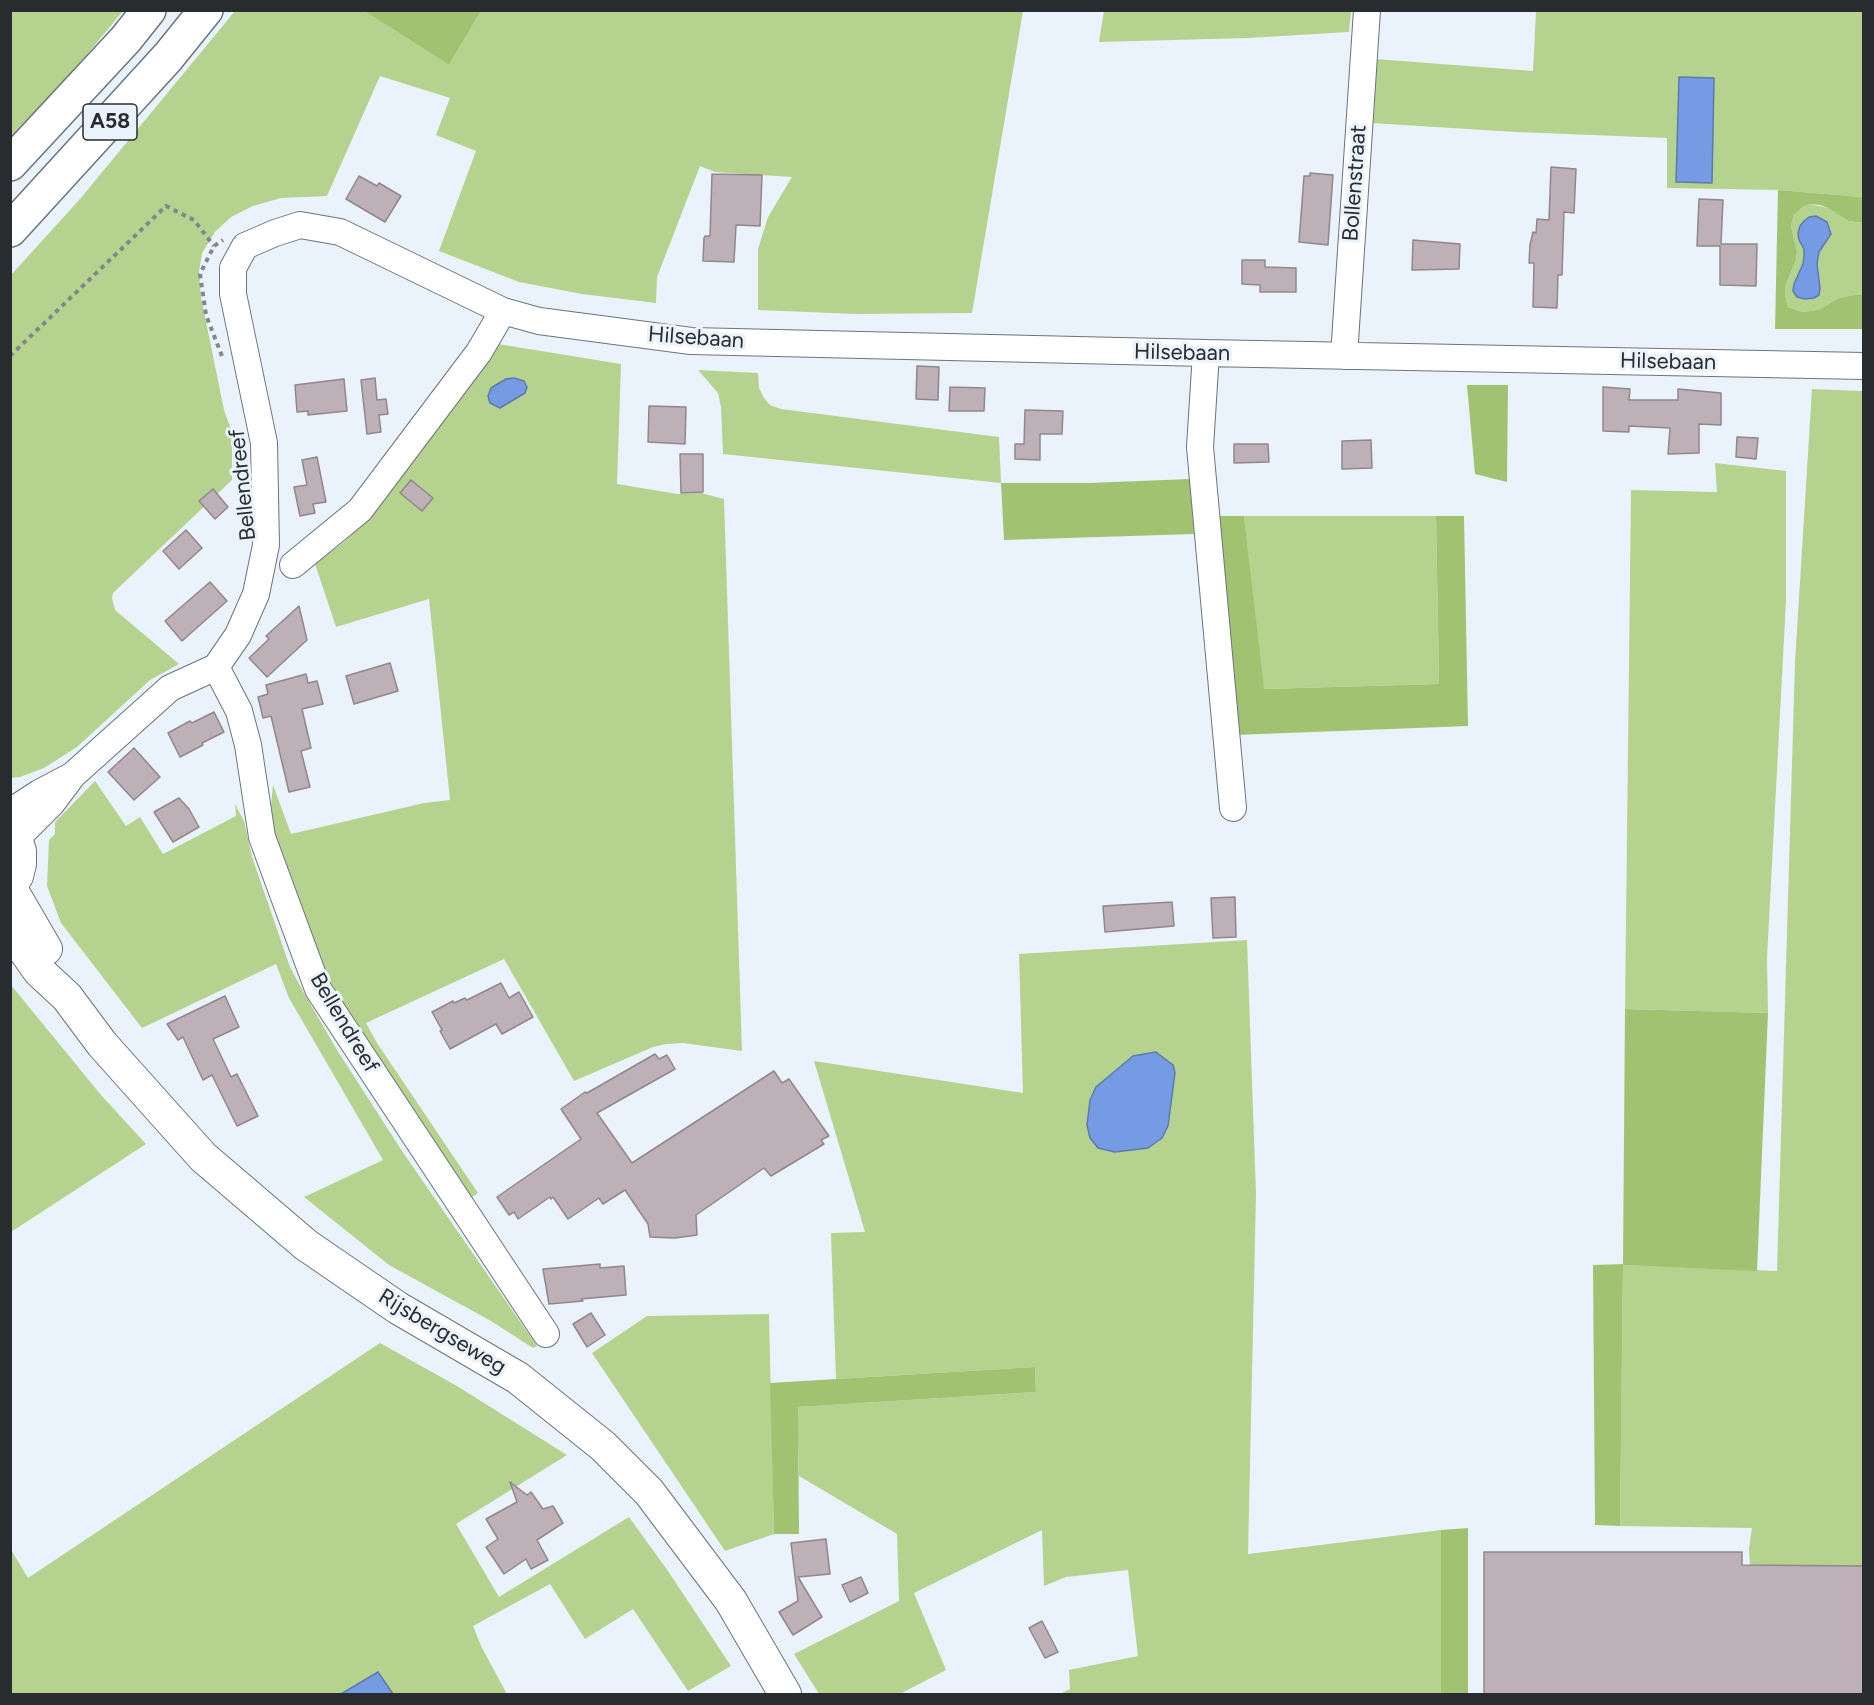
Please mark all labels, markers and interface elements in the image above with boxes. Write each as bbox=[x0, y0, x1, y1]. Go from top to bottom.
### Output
road number: A58 bbox=[83, 104, 137, 140]
street label: Bollenstraat bbox=[1338, 124, 1372, 242]
street label: Hilsebaan bbox=[647, 321, 745, 355]
street label: Hilsebaan bbox=[1134, 339, 1230, 367]
street label: Hilsebaan bbox=[1620, 348, 1716, 376]
street label: Bellendreef bbox=[224, 428, 262, 542]
street label: Bellendreef bbox=[304, 968, 384, 1078]
street label: Rijsbergseweg bbox=[373, 1284, 511, 1380]

